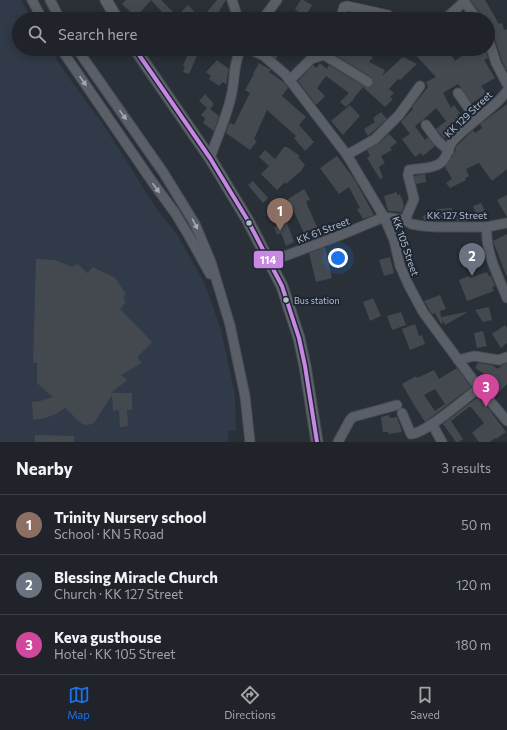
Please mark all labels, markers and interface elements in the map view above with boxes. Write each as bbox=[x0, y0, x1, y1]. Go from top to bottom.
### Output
search box bbox=[12, 12, 495, 56]
icon: search bbox=[26, 23, 48, 45]
text: Search here bbox=[58, 25, 137, 43]
one-way arrow bbox=[78, 76, 87, 87]
street label: KK 129 Street bbox=[442, 88, 494, 140]
one-way arrow bbox=[119, 110, 127, 121]
one-way arrow bbox=[152, 183, 161, 194]
pin: 1 bbox=[267, 198, 293, 231]
street label: KK 127 Street bbox=[427, 209, 487, 221]
street label: KK 61 Street bbox=[295, 214, 351, 246]
street label: KK 105 Street bbox=[390, 215, 422, 277]
one-way arrow bbox=[191, 218, 198, 230]
unlabelled marker bbox=[244, 218, 254, 228]
pin: 2 bbox=[459, 243, 485, 276]
your location bbox=[328, 248, 348, 268]
line badge: 114 bbox=[253, 250, 284, 269]
text: 114 bbox=[260, 253, 277, 266]
marker: Bus station bbox=[281, 295, 291, 305]
place label: Bus station bbox=[294, 295, 340, 306]
pin: 3 bbox=[473, 374, 499, 407]
text: Nearby bbox=[16, 458, 73, 479]
text: 3 results bbox=[442, 460, 491, 476]
text: Trinity Nursery school bbox=[54, 508, 206, 526]
text: 1 bbox=[26, 517, 32, 533]
text: 50 m bbox=[461, 517, 491, 533]
text: School · KN 5 Road bbox=[54, 526, 164, 542]
text: Blessing Miracle Church bbox=[54, 568, 218, 586]
text: 2 bbox=[25, 577, 33, 593]
text: 120 m bbox=[456, 577, 491, 593]
text: Church · KK 127 Street bbox=[54, 586, 183, 602]
text: Keva gusthouse bbox=[54, 628, 161, 646]
text: 3 bbox=[25, 637, 33, 653]
text: 180 m bbox=[455, 637, 491, 653]
text: Hotel · KK 105 Street bbox=[54, 646, 176, 662]
tab: Map bbox=[67, 684, 90, 721]
tab: Directions bbox=[224, 684, 276, 721]
tab: Saved bbox=[410, 684, 440, 721]

